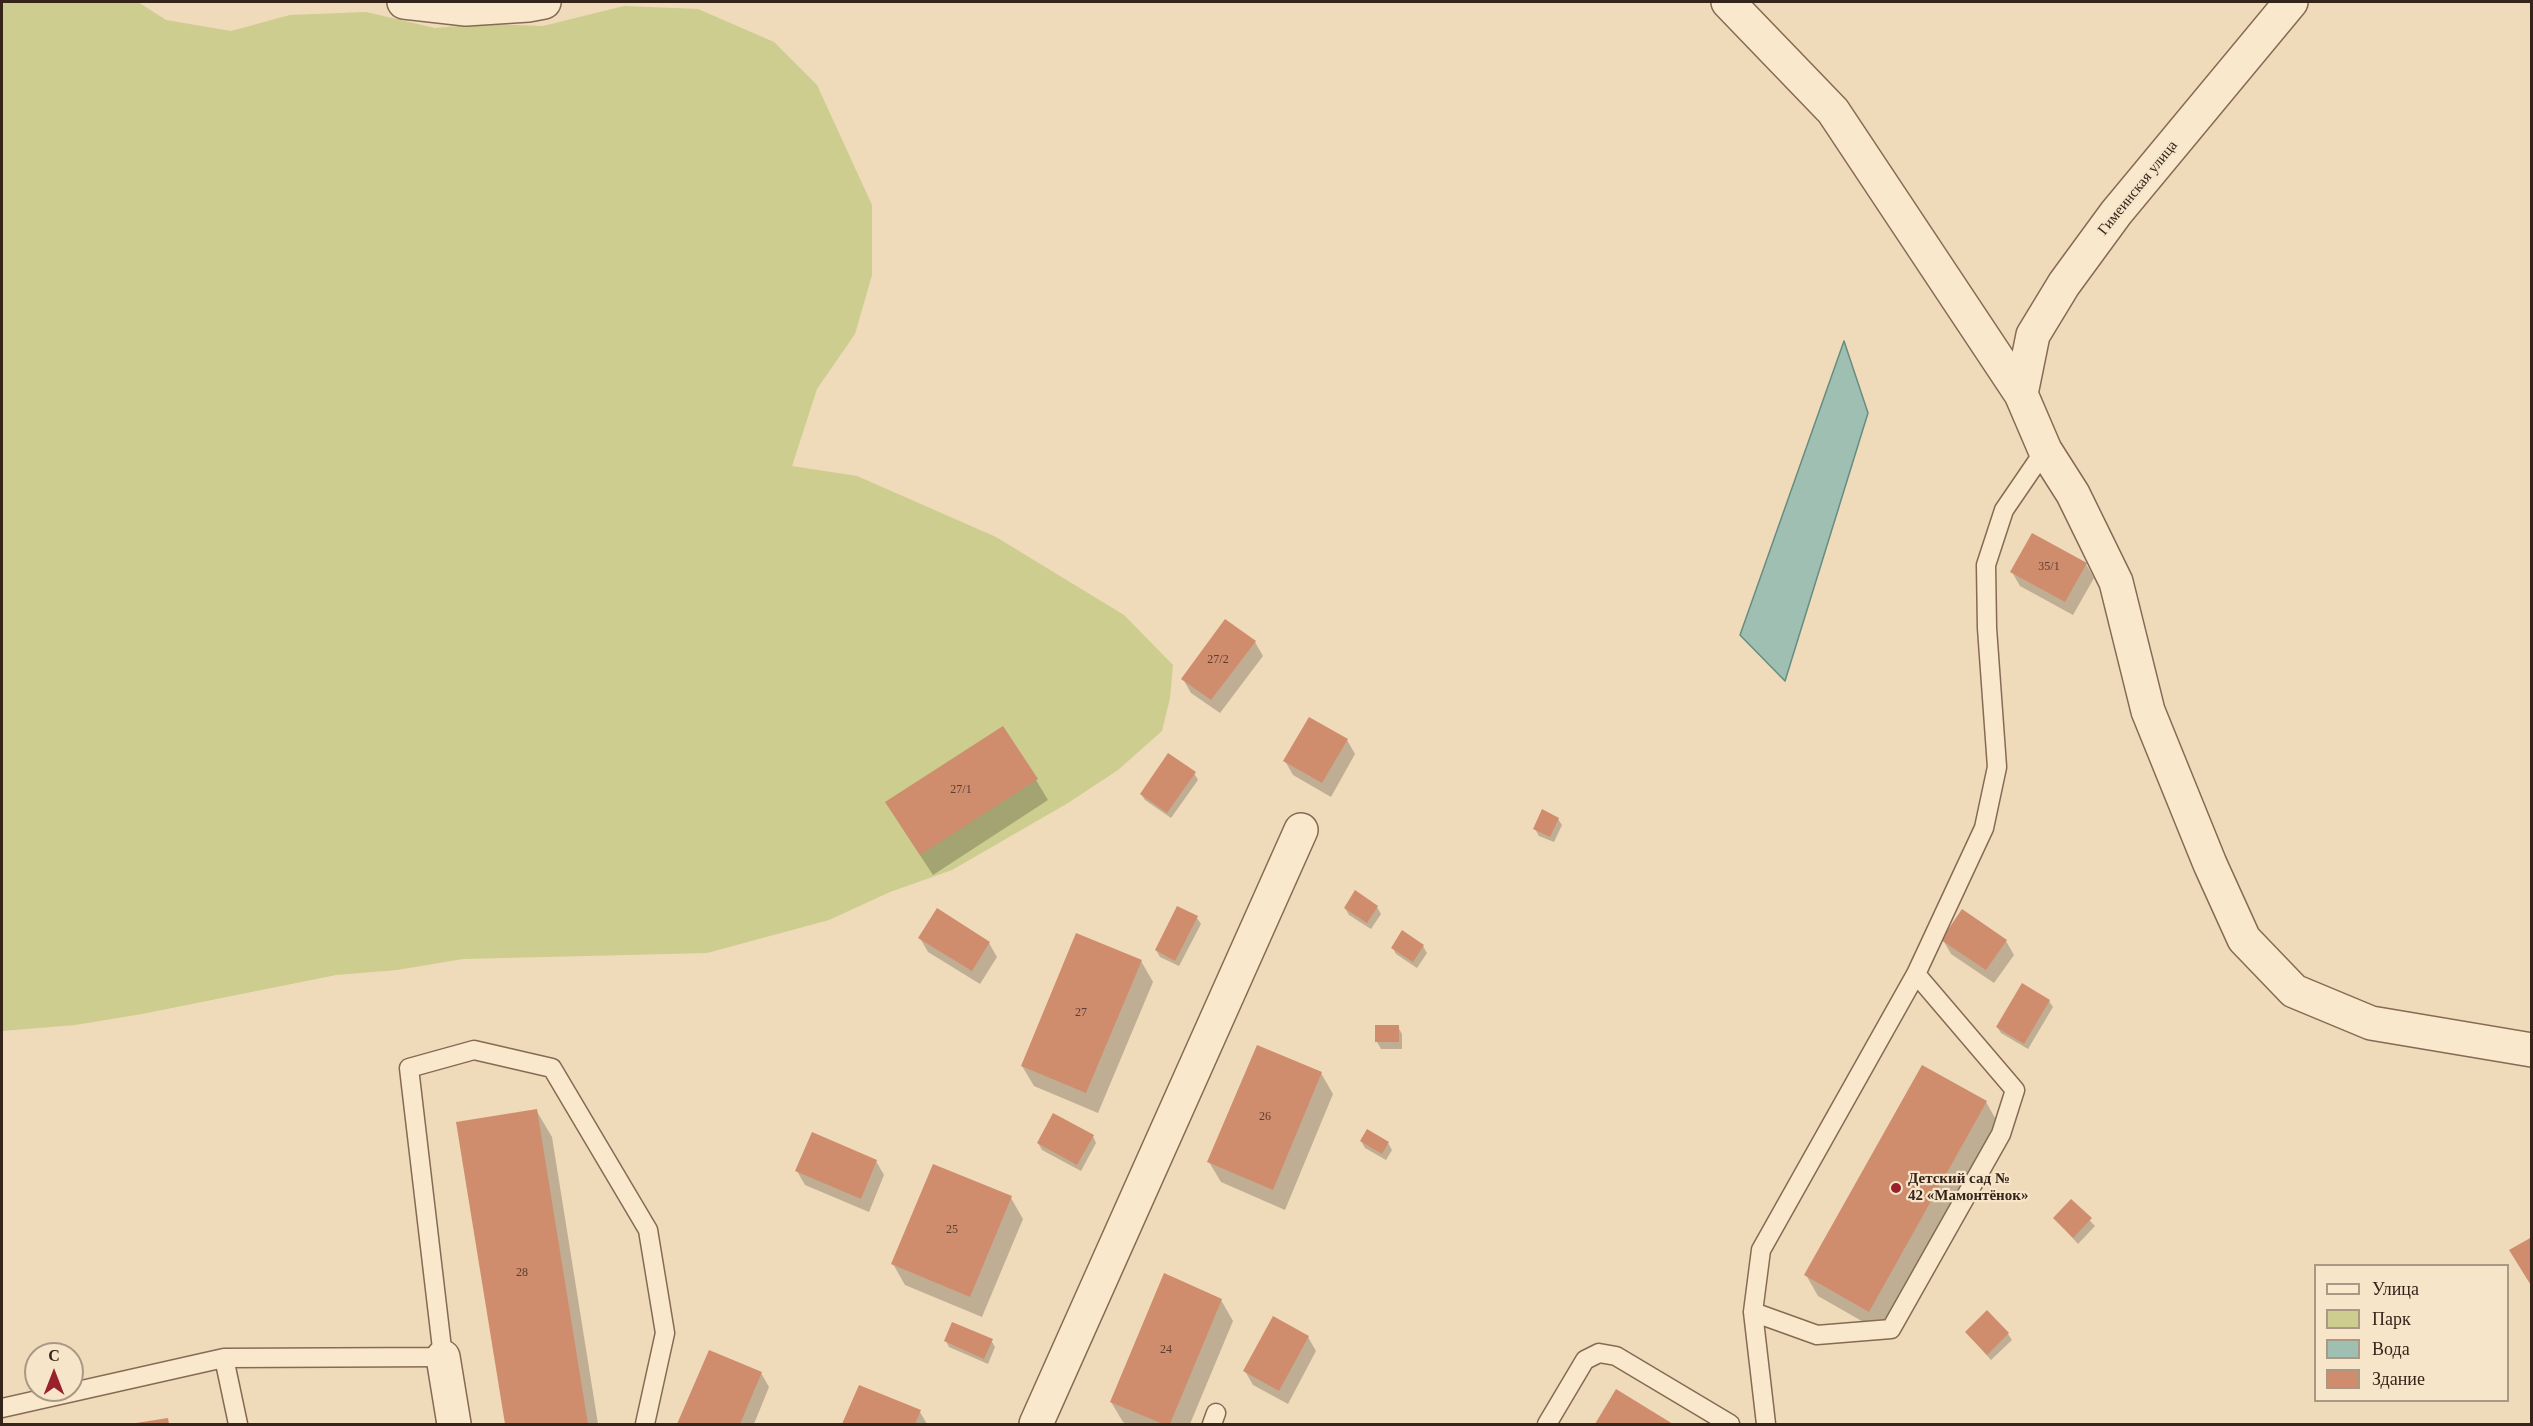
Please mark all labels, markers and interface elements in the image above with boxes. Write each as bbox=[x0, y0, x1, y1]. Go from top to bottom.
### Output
street label: Гимеинская улица bbox=[2094, 137, 2182, 239]
house number: 35/1 bbox=[2038, 560, 2060, 574]
house number: 27/2 bbox=[1207, 653, 1229, 667]
house number: 27/1 bbox=[950, 783, 972, 797]
house number: 27 bbox=[1075, 1006, 1087, 1020]
house number: 26 bbox=[1259, 1110, 1271, 1124]
place label: Детский сад № 42 «Мамонтёнок» bbox=[1908, 1170, 2028, 1205]
marker: Детский сад № 42 «Мамонтёнок» bbox=[1889, 1181, 1903, 1195]
house number: 25 bbox=[946, 1223, 958, 1237]
legend bbox=[2314, 1264, 2509, 1402]
house number: 28 bbox=[516, 1266, 528, 1280]
text: Улица bbox=[2372, 1279, 2419, 1299]
text: Парк bbox=[2372, 1309, 2411, 1329]
text: Вода bbox=[2372, 1339, 2410, 1359]
north arrow bbox=[24, 1342, 84, 1402]
house number: 24 bbox=[1160, 1343, 1172, 1357]
text: С bbox=[48, 1347, 60, 1364]
text: Здание bbox=[2372, 1369, 2425, 1389]

